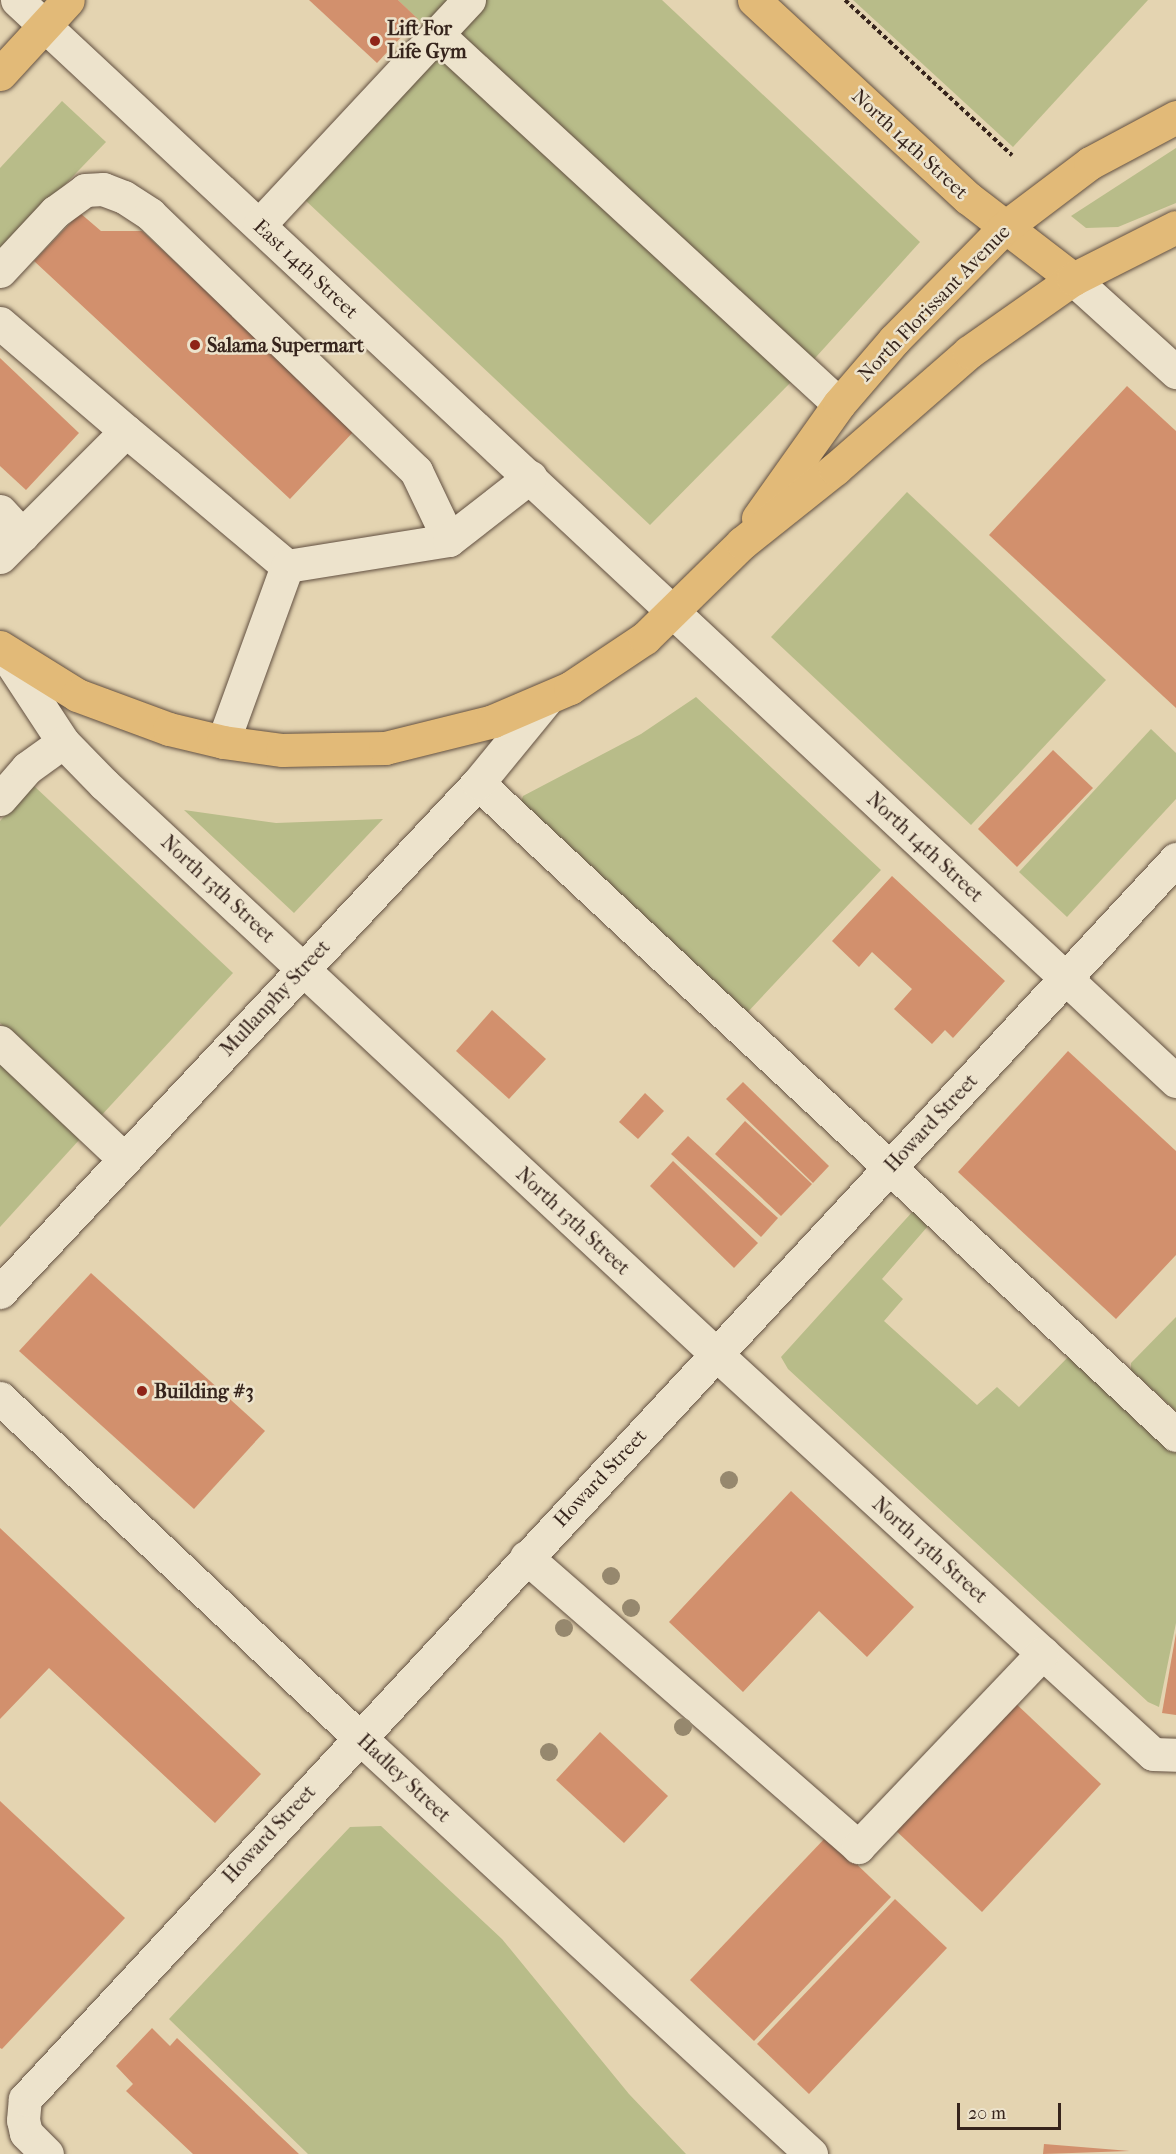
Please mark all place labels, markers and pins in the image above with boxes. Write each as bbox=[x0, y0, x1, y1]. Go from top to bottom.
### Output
place label: Lift For Life Gym bbox=[387, 17, 467, 64]
marker: Lift For Life Gym bbox=[368, 34, 382, 48]
place label: Salama Supermart bbox=[207, 333, 364, 357]
marker: Salama Supermart bbox=[188, 338, 202, 352]
place label: Building #3 bbox=[154, 1379, 254, 1403]
marker: Building #3 bbox=[135, 1384, 149, 1398]

